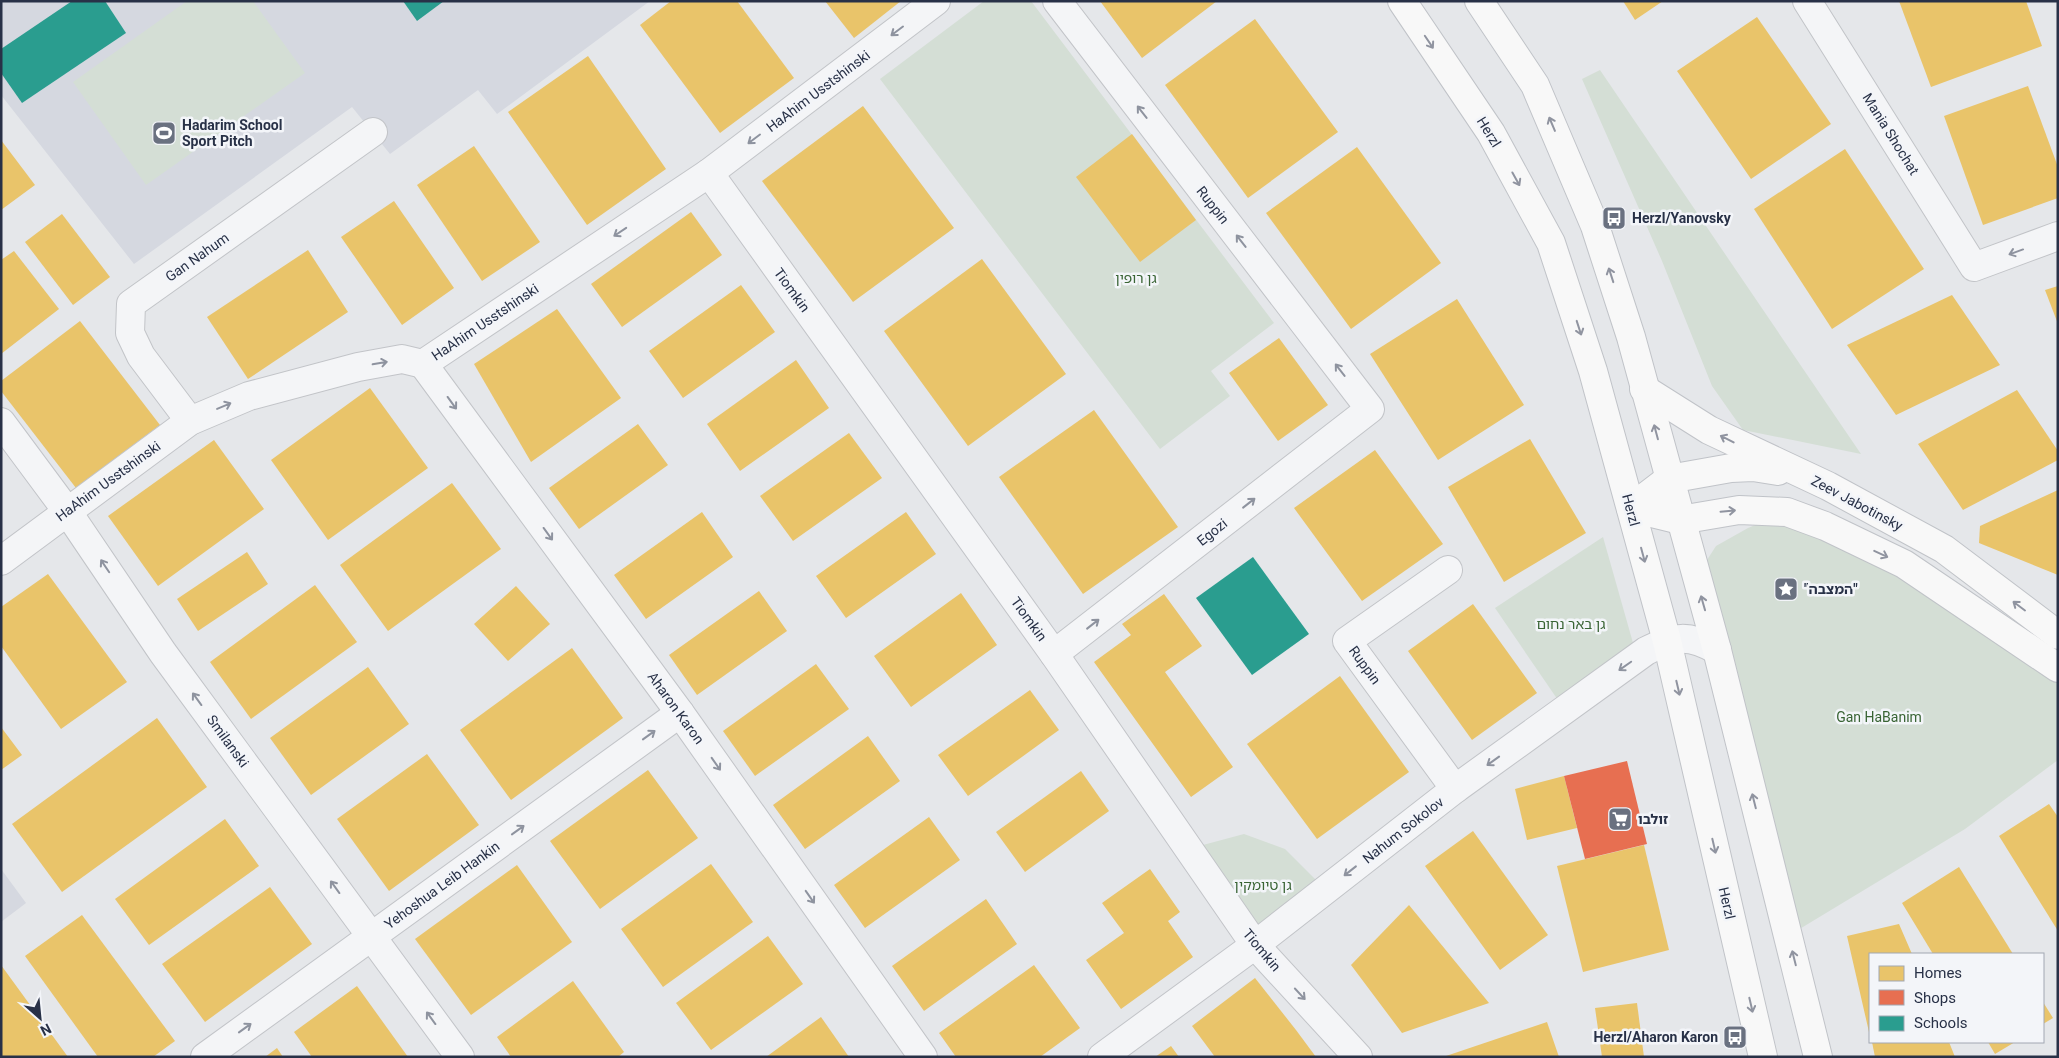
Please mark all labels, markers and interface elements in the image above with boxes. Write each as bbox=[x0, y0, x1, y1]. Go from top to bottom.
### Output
one-way arrow bbox=[891, 25, 904, 36]
one-way arrow bbox=[1424, 34, 1434, 48]
street label: HaAhim Usstshinski bbox=[763, 47, 873, 135]
street label: Mania Shochat bbox=[1859, 90, 1923, 178]
one-way arrow bbox=[1137, 106, 1148, 119]
street label: Herzl bbox=[1474, 114, 1504, 150]
place label: Hadarim School Sport Pitch bbox=[182, 117, 282, 149]
one-way arrow bbox=[1547, 117, 1556, 132]
sports icon: Hadarim School Sport Pitch bbox=[151, 120, 177, 146]
one-way arrow bbox=[747, 134, 761, 144]
one-way arrow bbox=[1511, 171, 1521, 186]
street label: Ruppin bbox=[1193, 183, 1233, 227]
bus stop icon: Herzl/Yanovsky bbox=[1601, 205, 1627, 231]
place label: Herzl/Yanovsky bbox=[1632, 210, 1732, 226]
one-way arrow bbox=[614, 227, 628, 237]
street label: Gan Nahum bbox=[162, 229, 232, 285]
one-way arrow bbox=[1236, 235, 1247, 248]
one-way arrow bbox=[2009, 247, 2024, 257]
street label: Tiomkin bbox=[771, 265, 813, 315]
one-way arrow bbox=[1606, 268, 1616, 284]
park label: גן רופין bbox=[1115, 270, 1157, 286]
street label: HaAhim Usstshinski bbox=[428, 280, 542, 364]
one-way arrow bbox=[1574, 320, 1584, 336]
one-way arrow bbox=[371, 357, 387, 367]
one-way arrow bbox=[1335, 364, 1346, 377]
one-way arrow bbox=[446, 396, 457, 410]
one-way arrow bbox=[216, 401, 231, 411]
one-way arrow bbox=[1651, 424, 1660, 440]
one-way arrow bbox=[1720, 434, 1735, 443]
street label: HaAhim Usstshinski bbox=[53, 438, 163, 524]
street label: Zeev Jabotinsky bbox=[1809, 472, 1906, 534]
street label: Herzl bbox=[1619, 492, 1643, 528]
one-way arrow bbox=[1242, 498, 1255, 509]
one-way arrow bbox=[1720, 506, 1736, 516]
street label: Egozi bbox=[1194, 515, 1230, 549]
one-way arrow bbox=[543, 527, 553, 541]
one-way arrow bbox=[1639, 546, 1648, 562]
one-way arrow bbox=[1873, 550, 1888, 559]
one-way arrow bbox=[99, 559, 110, 573]
place icon: "המצבה" bbox=[1773, 576, 1799, 602]
place label: "המצבה" bbox=[1804, 581, 1858, 597]
street label: Tiomkin bbox=[1008, 594, 1050, 644]
one-way arrow bbox=[1698, 596, 1708, 612]
one-way arrow bbox=[2012, 601, 2026, 611]
park label: גן באר נחום bbox=[1536, 616, 1606, 632]
one-way arrow bbox=[1086, 619, 1099, 630]
street label: Ruppin bbox=[1346, 643, 1384, 687]
one-way arrow bbox=[1618, 661, 1632, 671]
street label: Aharon Karon bbox=[645, 669, 707, 747]
one-way arrow bbox=[1673, 680, 1683, 696]
one-way arrow bbox=[192, 692, 202, 706]
park label: Gan HaBanim bbox=[1836, 709, 1922, 725]
street label: Smilanski bbox=[204, 712, 252, 770]
one-way arrow bbox=[642, 730, 656, 740]
one-way arrow bbox=[1486, 756, 1500, 766]
one-way arrow bbox=[711, 757, 721, 771]
street label: Nahum Sokolov bbox=[1359, 793, 1447, 867]
one-way arrow bbox=[1749, 793, 1758, 809]
supermarket icon: זולבו bbox=[1607, 806, 1633, 832]
place label: זולבו bbox=[1638, 811, 1668, 827]
one-way arrow bbox=[511, 825, 525, 835]
street label: Yehoshua Leib Hankin bbox=[381, 838, 503, 932]
one-way arrow bbox=[1710, 838, 1719, 854]
one-way arrow bbox=[1344, 865, 1357, 876]
park label: גן טיומקין bbox=[1234, 877, 1292, 893]
one-way arrow bbox=[330, 880, 340, 894]
street label: Herzl bbox=[1716, 885, 1738, 921]
one-way arrow bbox=[805, 890, 815, 904]
street label: Tiomkin bbox=[1240, 926, 1284, 974]
one-way arrow bbox=[1789, 951, 1798, 967]
legend bbox=[1869, 953, 2044, 1043]
text: Homes bbox=[1914, 964, 1962, 982]
one-way arrow bbox=[1294, 987, 1306, 1000]
text: Shops bbox=[1914, 989, 1956, 1007]
north arrow bbox=[15, 993, 65, 1043]
one-way arrow bbox=[1747, 996, 1756, 1012]
one-way arrow bbox=[426, 1011, 436, 1025]
text: Schools bbox=[1914, 1014, 1968, 1032]
text: N bbox=[38, 1020, 54, 1039]
one-way arrow bbox=[237, 1023, 251, 1033]
bus stop icon: Herzl/Aharon Karon bbox=[1722, 1024, 1748, 1050]
place label: Herzl/Aharon Karon bbox=[1593, 1029, 1718, 1045]

